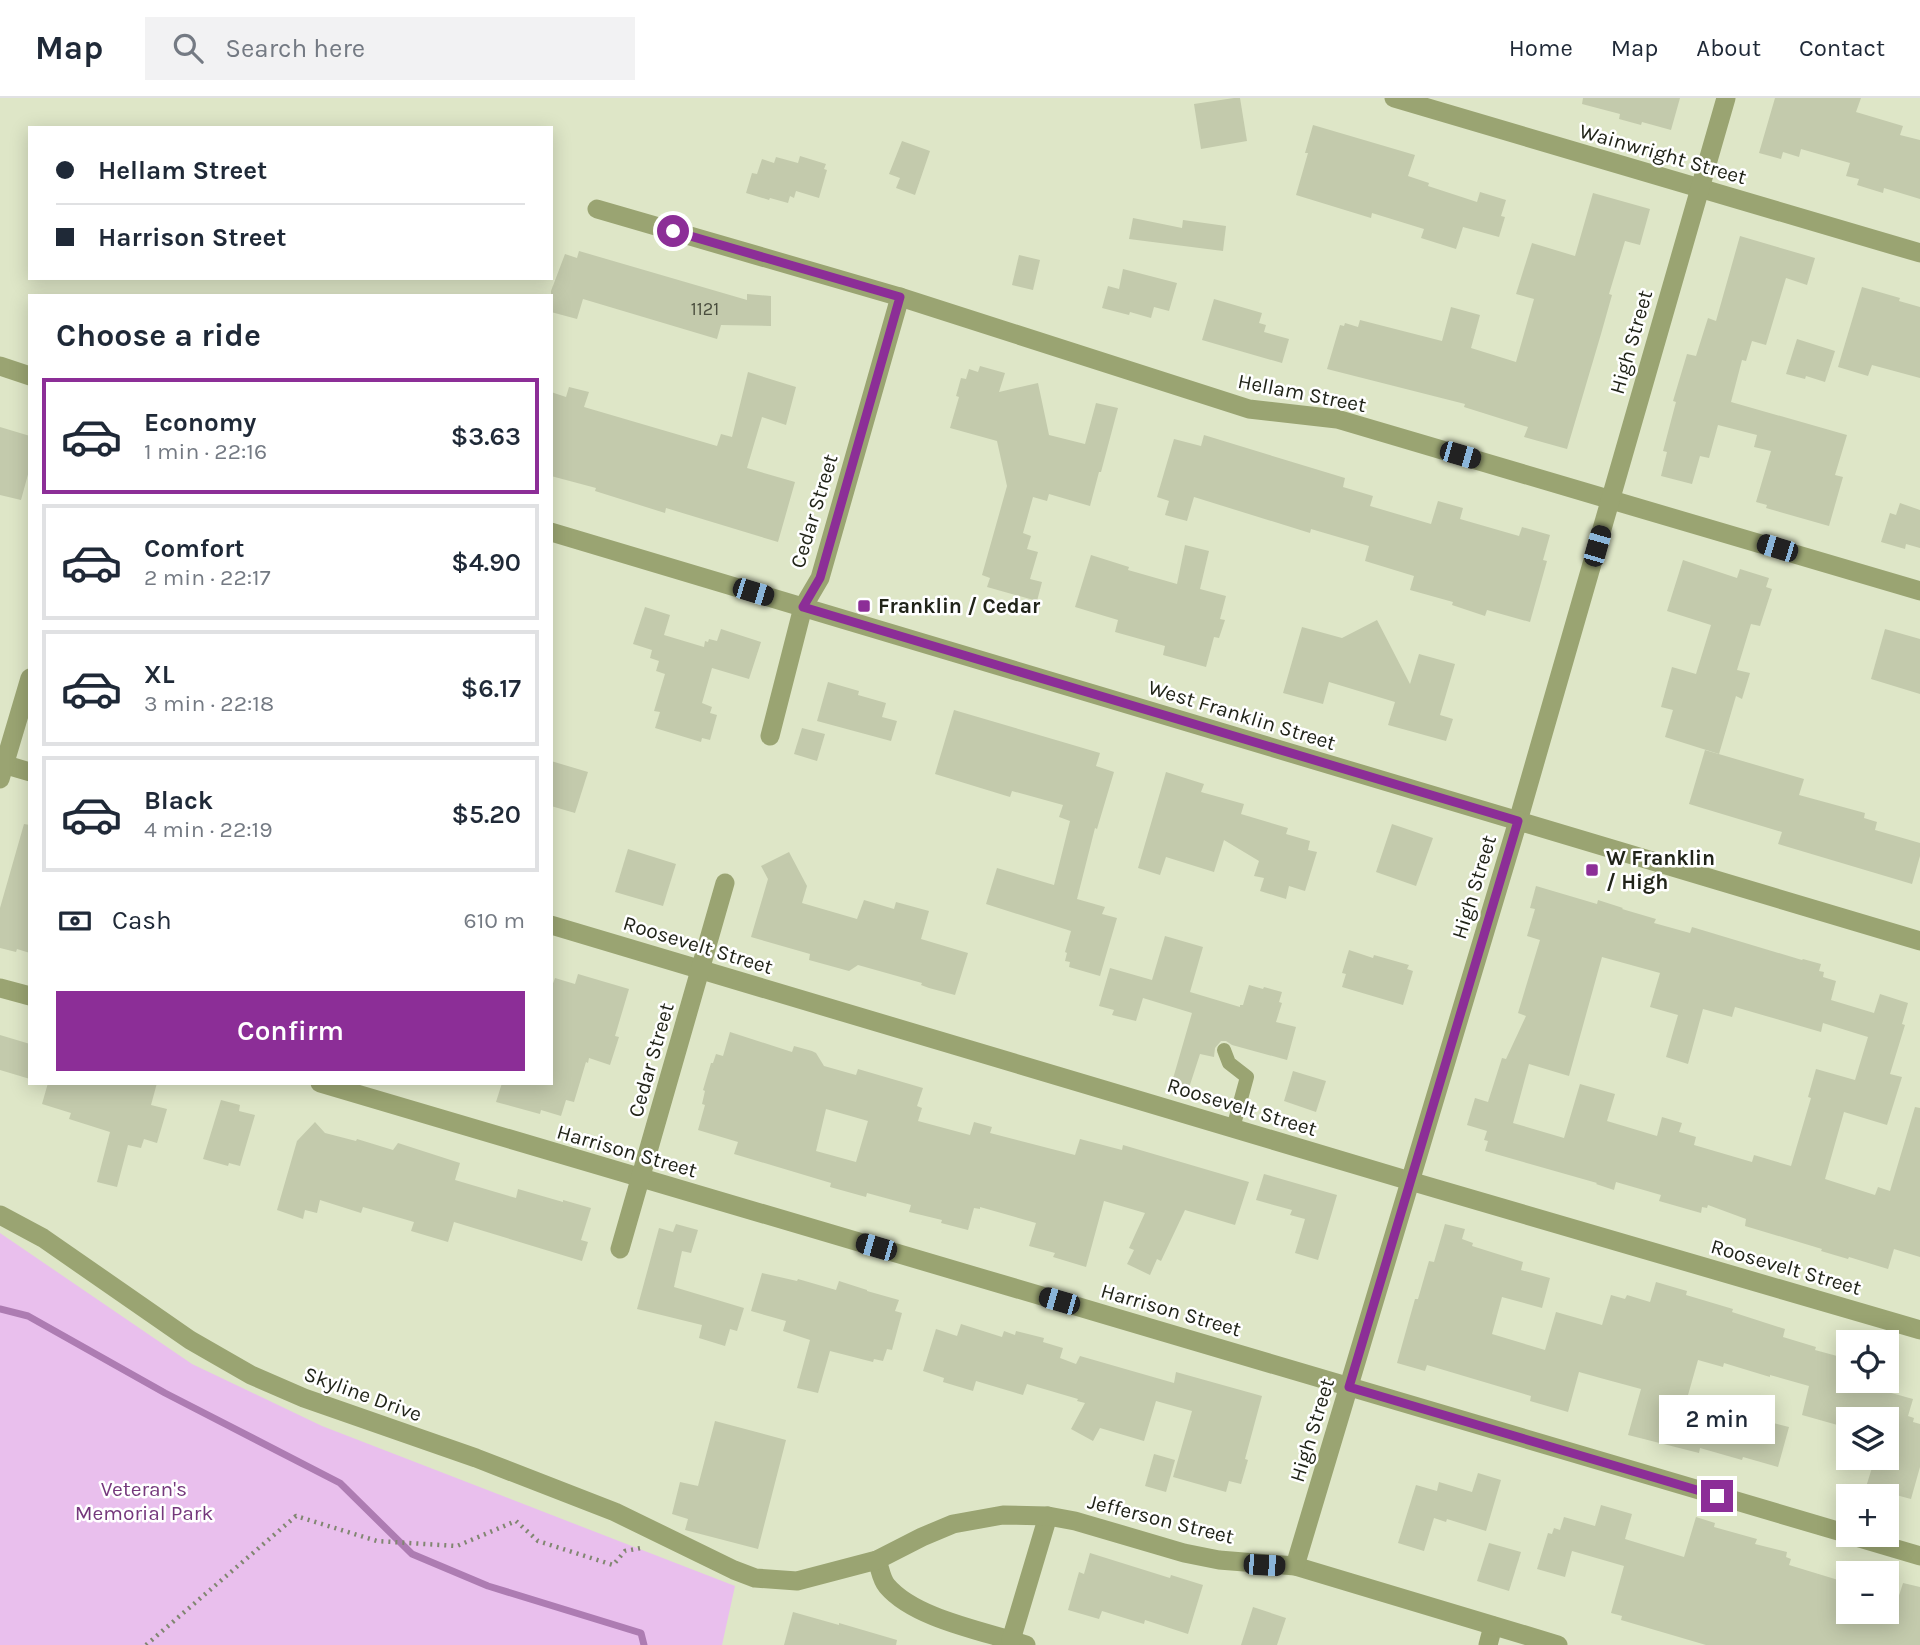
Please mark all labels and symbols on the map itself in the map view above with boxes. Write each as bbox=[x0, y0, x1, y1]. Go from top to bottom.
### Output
street label: Wainwright Street bbox=[1577, 119, 1749, 189]
route start bbox=[657, 215, 689, 247]
street label: High Street bbox=[1605, 287, 1657, 397]
house number: 1121 bbox=[691, 298, 719, 320]
street label: Hellam Street bbox=[1236, 369, 1368, 417]
car bbox=[1437, 439, 1484, 471]
street label: Cedar Street bbox=[785, 451, 843, 571]
car bbox=[1582, 523, 1613, 569]
car bbox=[1754, 532, 1801, 564]
car bbox=[730, 576, 777, 608]
place label: Franklin / Cedar bbox=[878, 594, 1041, 618]
marker: Franklin / Cedar bbox=[856, 598, 872, 614]
street label: West Franklin Street bbox=[1145, 675, 1339, 755]
street label: High Street bbox=[1447, 832, 1501, 942]
place label: W Franklin / High bbox=[1606, 846, 1715, 894]
marker: W Franklin / High bbox=[1584, 862, 1600, 878]
street label: Roosevelt Street bbox=[620, 911, 776, 979]
street label: Cedar Street bbox=[623, 1000, 679, 1120]
street label: Roosevelt Street bbox=[1164, 1073, 1320, 1141]
street label: Harrison Street bbox=[554, 1120, 700, 1183]
car bbox=[853, 1231, 900, 1263]
street label: Roosevelt Street bbox=[1708, 1234, 1864, 1300]
street label: Harrison Street bbox=[1098, 1279, 1244, 1342]
car bbox=[1036, 1285, 1083, 1317]
street label: Skyline Drive bbox=[301, 1362, 425, 1426]
street label: High Street bbox=[1285, 1375, 1339, 1485]
callout: 2 min bbox=[1659, 1394, 1775, 1444]
park label: Veteran's Memorial Park bbox=[75, 1477, 213, 1525]
route end bbox=[1701, 1480, 1733, 1512]
street label: Jefferson Street bbox=[1085, 1489, 1237, 1549]
car bbox=[1243, 1553, 1286, 1577]

